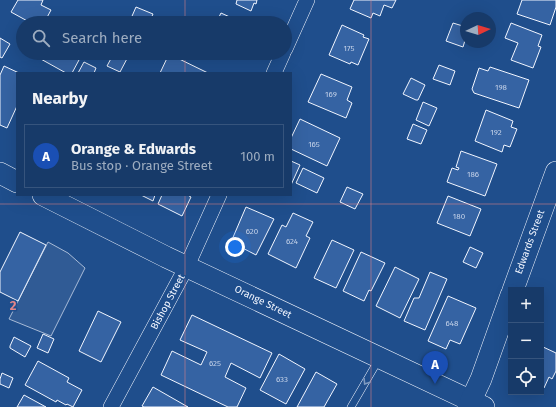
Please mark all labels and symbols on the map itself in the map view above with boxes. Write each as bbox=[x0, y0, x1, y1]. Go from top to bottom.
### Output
north arrow bbox=[460, 12, 496, 48]
house number: 175 bbox=[344, 44, 354, 53]
house number: 198 bbox=[495, 83, 508, 92]
house number: 169 bbox=[325, 90, 337, 99]
house number: 192 bbox=[490, 128, 502, 137]
house number: 165 bbox=[308, 140, 320, 149]
house number: 186 bbox=[467, 170, 479, 179]
street label: Edwards Street bbox=[513, 208, 547, 276]
house number: 180 bbox=[453, 212, 466, 221]
house number: 620 bbox=[246, 227, 259, 236]
your location bbox=[225, 237, 245, 257]
house number: 624 bbox=[286, 237, 299, 246]
street label: Bishop Street bbox=[148, 272, 188, 332]
street label: Orange Street bbox=[233, 283, 294, 321]
text: 2 bbox=[10, 298, 17, 313]
house number: 648 bbox=[446, 319, 459, 328]
pin: A bbox=[422, 351, 448, 384]
house number: 625 bbox=[209, 359, 221, 368]
house number: 633 bbox=[276, 375, 288, 384]
one-way arrow bbox=[364, 378, 371, 385]

